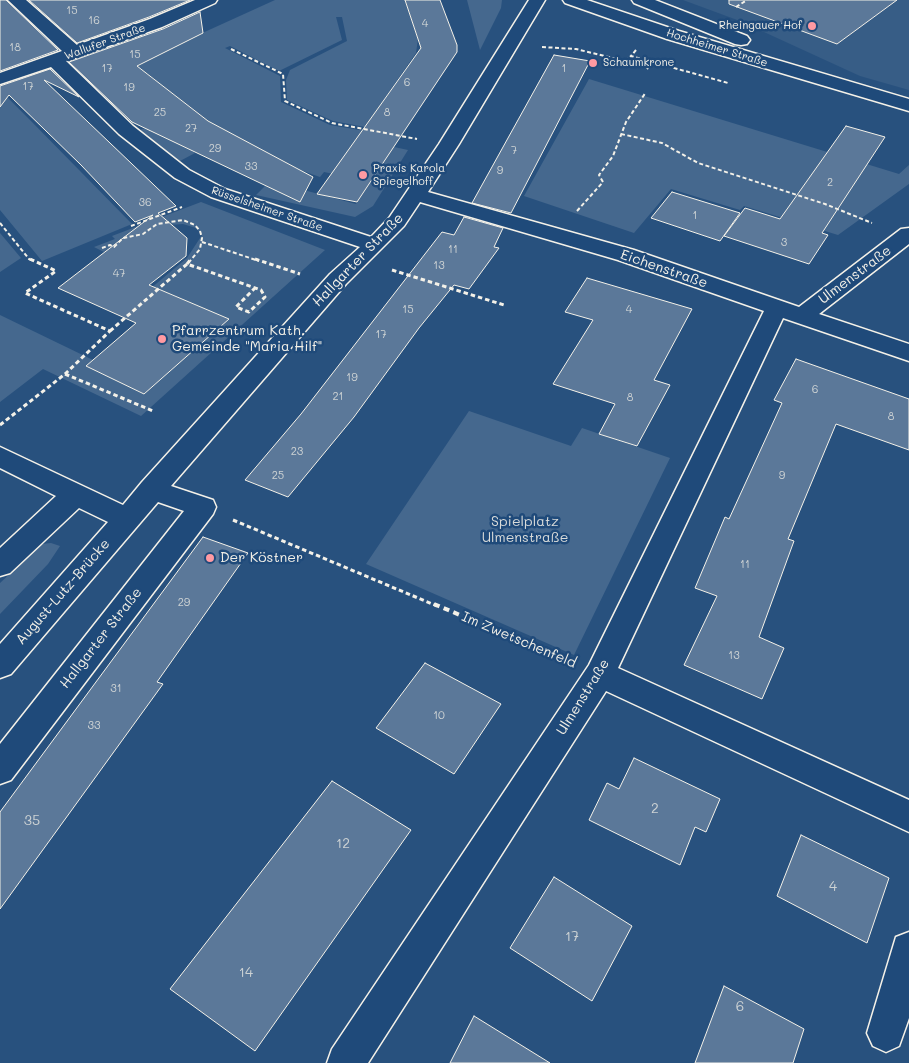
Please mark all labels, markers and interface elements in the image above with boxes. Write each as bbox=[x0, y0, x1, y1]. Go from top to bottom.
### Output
house number: 15 bbox=[66, 4, 78, 18]
house number: 16 bbox=[88, 14, 100, 28]
house number: 4 bbox=[422, 17, 428, 31]
place label: Rheingauer Hof bbox=[719, 19, 802, 33]
marker: Rheingauer Hof bbox=[806, 20, 818, 32]
street label: Wallufer Straße bbox=[63, 21, 147, 63]
street label: Hochheimer Straße bbox=[665, 26, 769, 70]
house number: 18 bbox=[9, 41, 21, 55]
house number: 15 bbox=[129, 48, 141, 62]
place label: Schaumkrone bbox=[603, 56, 674, 70]
marker: Schaumkrone bbox=[587, 57, 599, 69]
house number: 17 bbox=[101, 62, 113, 76]
house number: 1 bbox=[562, 62, 566, 76]
house number: 6 bbox=[404, 76, 410, 90]
house number: 17 bbox=[22, 80, 34, 94]
house number: 19 bbox=[123, 81, 135, 95]
house number: 25 bbox=[154, 106, 166, 120]
house number: 8 bbox=[384, 106, 390, 120]
house number: 27 bbox=[185, 122, 197, 136]
house number: 29 bbox=[209, 142, 221, 156]
house number: 7 bbox=[511, 144, 517, 158]
house number: 33 bbox=[245, 160, 257, 174]
place label: Praxis Karola Spiegelhoff bbox=[373, 162, 445, 188]
house number: 9 bbox=[497, 164, 503, 178]
marker: Praxis Karola Spiegelhoff bbox=[357, 169, 369, 181]
house number: 2 bbox=[827, 176, 833, 190]
street label: Rüsselsheimer Straße bbox=[210, 184, 324, 234]
house number: 36 bbox=[138, 196, 152, 210]
house number: 1 bbox=[693, 209, 697, 223]
street label: Hallgarter Straße bbox=[309, 210, 407, 310]
house number: 3 bbox=[781, 236, 787, 250]
street label: Ulmenstraße bbox=[815, 242, 895, 308]
house number: 11 bbox=[448, 243, 458, 257]
street label: Eichenstraße bbox=[618, 246, 710, 292]
house number: 13 bbox=[433, 259, 445, 273]
house number: 47 bbox=[113, 267, 125, 281]
house number: 15 bbox=[402, 303, 414, 317]
house number: 4 bbox=[626, 303, 632, 317]
place label: Pfarrzentrum Kath. Gemeinde "Maria Hilf" bbox=[172, 323, 322, 356]
house number: 17 bbox=[375, 328, 387, 342]
marker: Pfarrzentrum Kath. Gemeinde "Maria Hilf" bbox=[156, 333, 168, 345]
house number: 19 bbox=[346, 371, 358, 385]
house number: 6 bbox=[812, 383, 818, 397]
house number: 21 bbox=[332, 390, 344, 404]
house number: 8 bbox=[627, 391, 633, 405]
house number: 8 bbox=[888, 410, 894, 424]
house number: 23 bbox=[291, 445, 303, 459]
house number: 25 bbox=[272, 469, 284, 483]
house number: 9 bbox=[779, 469, 785, 483]
park label: Spielplatz Ulmenstraße bbox=[482, 514, 568, 546]
street label: August-Lutz-Brücke bbox=[13, 536, 113, 648]
place label: Der Köstner bbox=[220, 550, 303, 566]
marker: Der Köstner bbox=[204, 552, 216, 564]
house number: 11 bbox=[740, 558, 750, 572]
street label: Hallgarter Straße bbox=[56, 584, 146, 692]
house number: 29 bbox=[178, 596, 190, 610]
street label: Im Zwetschenfeld bbox=[459, 608, 579, 672]
house number: 13 bbox=[728, 649, 740, 663]
street label: Ulmenstraße bbox=[553, 656, 613, 738]
house number: 31 bbox=[110, 682, 122, 696]
house number: 10 bbox=[433, 709, 445, 723]
house number: 33 bbox=[88, 719, 100, 733]
house number: 2 bbox=[651, 801, 659, 817]
house number: 35 bbox=[24, 813, 40, 829]
house number: 12 bbox=[336, 836, 350, 852]
house number: 4 bbox=[829, 879, 837, 895]
house number: 17 bbox=[565, 929, 579, 945]
house number: 14 bbox=[239, 965, 253, 981]
house number: 6 bbox=[736, 999, 744, 1015]

